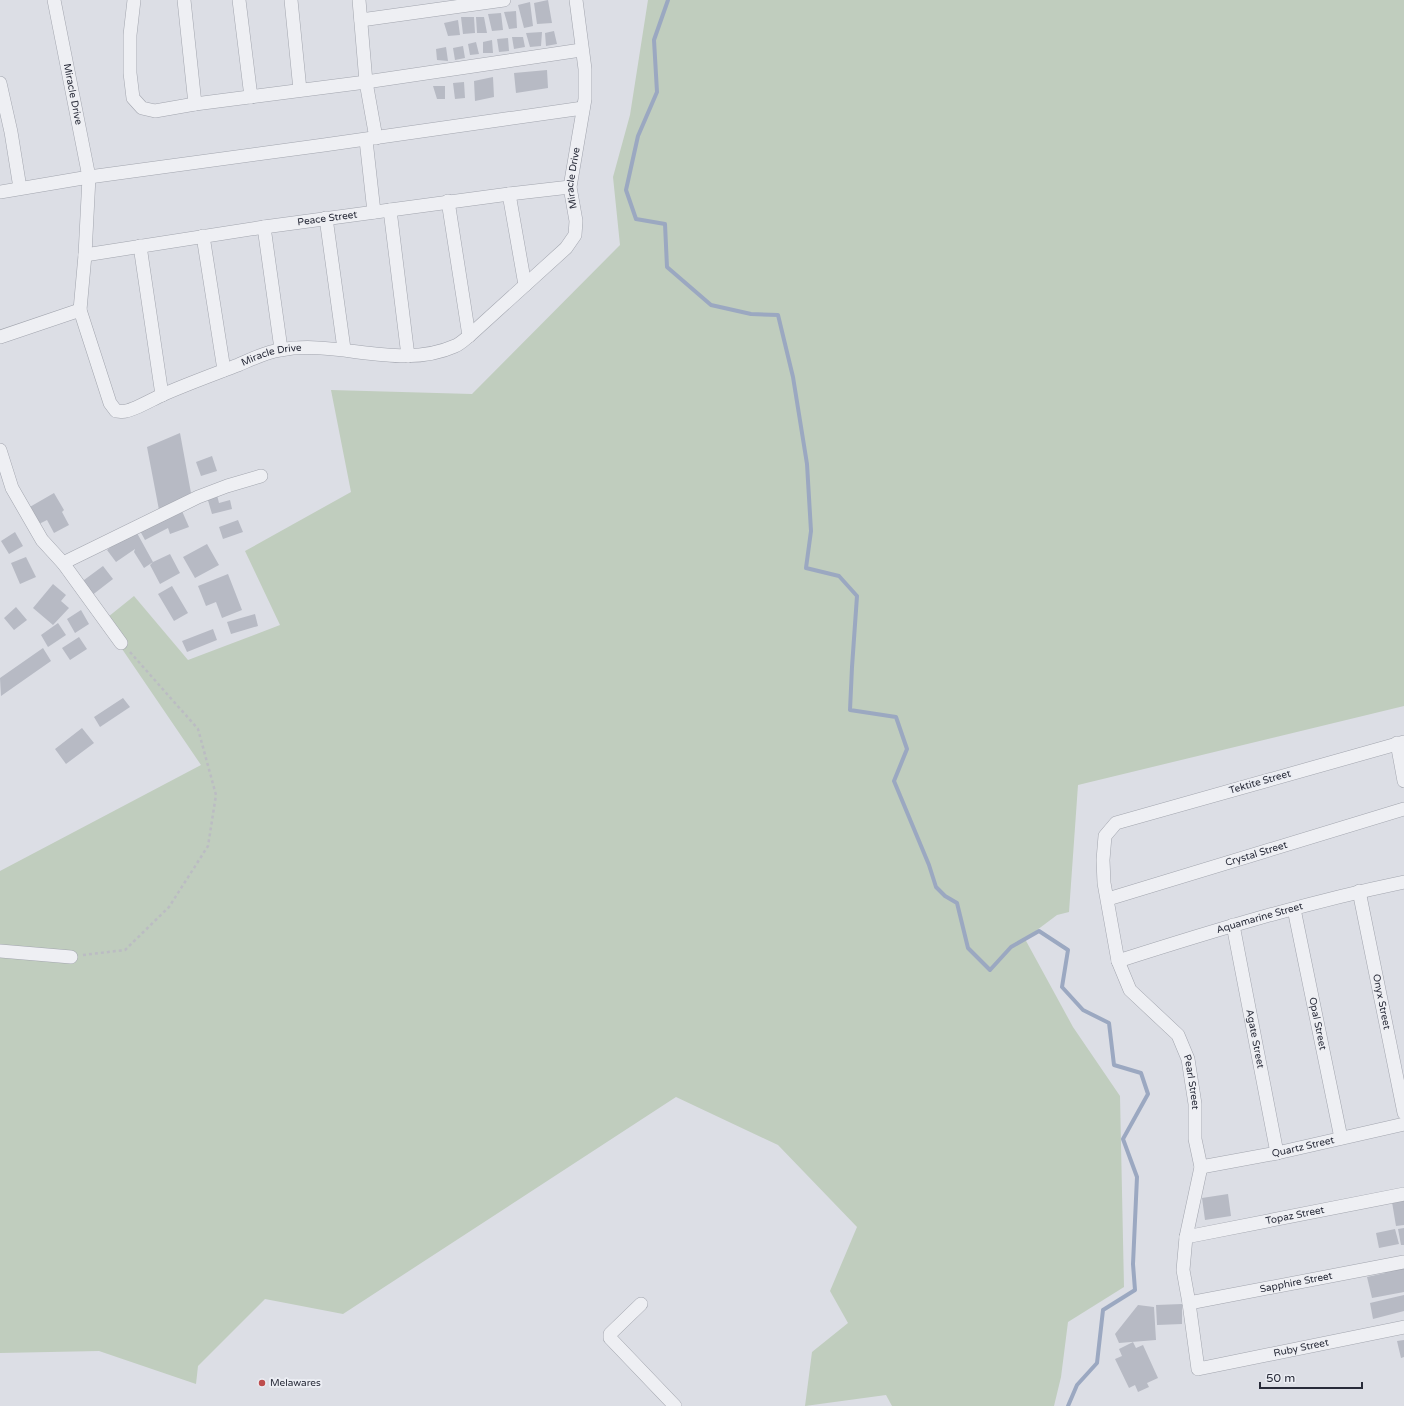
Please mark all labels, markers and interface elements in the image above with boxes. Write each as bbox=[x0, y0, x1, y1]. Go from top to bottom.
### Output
street label: Miracle Drive bbox=[61, 62, 85, 126]
street label: Miracle Drive bbox=[564, 146, 583, 210]
street label: Peace Street bbox=[297, 208, 358, 228]
street label: Miracle Drive bbox=[239, 342, 302, 369]
street label: Tektite Street bbox=[1228, 767, 1292, 797]
street label: Crystal Street bbox=[1224, 839, 1289, 869]
street label: Aquamarine Street bbox=[1215, 900, 1304, 936]
street label: Onyx Street bbox=[1370, 973, 1393, 1031]
street label: Opal Street bbox=[1306, 996, 1329, 1051]
street label: Agate Street bbox=[1243, 1008, 1267, 1070]
street label: Pearl Street bbox=[1181, 1053, 1201, 1110]
street label: Quartz Street bbox=[1271, 1134, 1336, 1160]
street label: Topaz Street bbox=[1264, 1204, 1326, 1227]
street label: Sapphire Street bbox=[1259, 1270, 1334, 1295]
street label: Ruby Street bbox=[1272, 1336, 1330, 1359]
scale bar bbox=[1260, 1364, 1362, 1390]
text: 50 m bbox=[1266, 1371, 1295, 1385]
place label: Melawares bbox=[270, 1377, 321, 1389]
marker: Melawares bbox=[257, 1378, 267, 1388]

